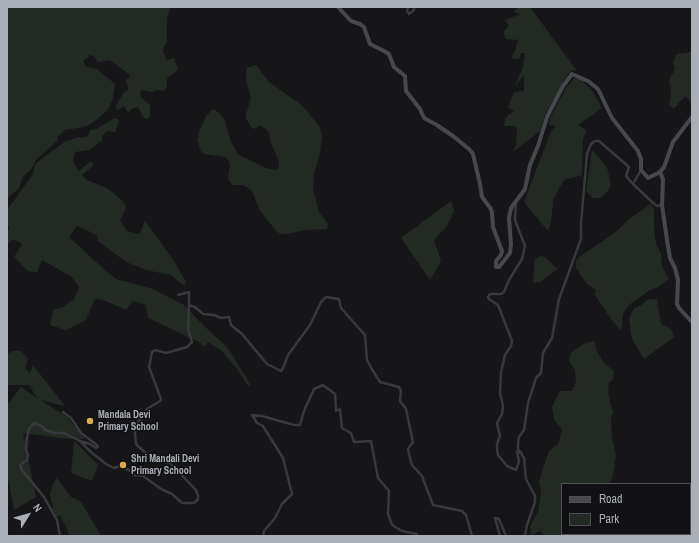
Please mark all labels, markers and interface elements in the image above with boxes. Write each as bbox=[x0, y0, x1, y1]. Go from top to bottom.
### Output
place label: Mandala Devi Primary School bbox=[98, 409, 158, 432]
marker: Mandala Devi Primary School bbox=[85, 416, 95, 426]
place label: Shri Mandali Devi Primary School bbox=[131, 453, 199, 476]
marker: Shri Mandali Devi Primary School bbox=[118, 460, 128, 470]
legend bbox=[561, 483, 691, 535]
text: Road bbox=[599, 491, 623, 507]
north arrow bbox=[8, 495, 48, 535]
text: N bbox=[30, 501, 45, 515]
text: Park bbox=[599, 511, 619, 527]

